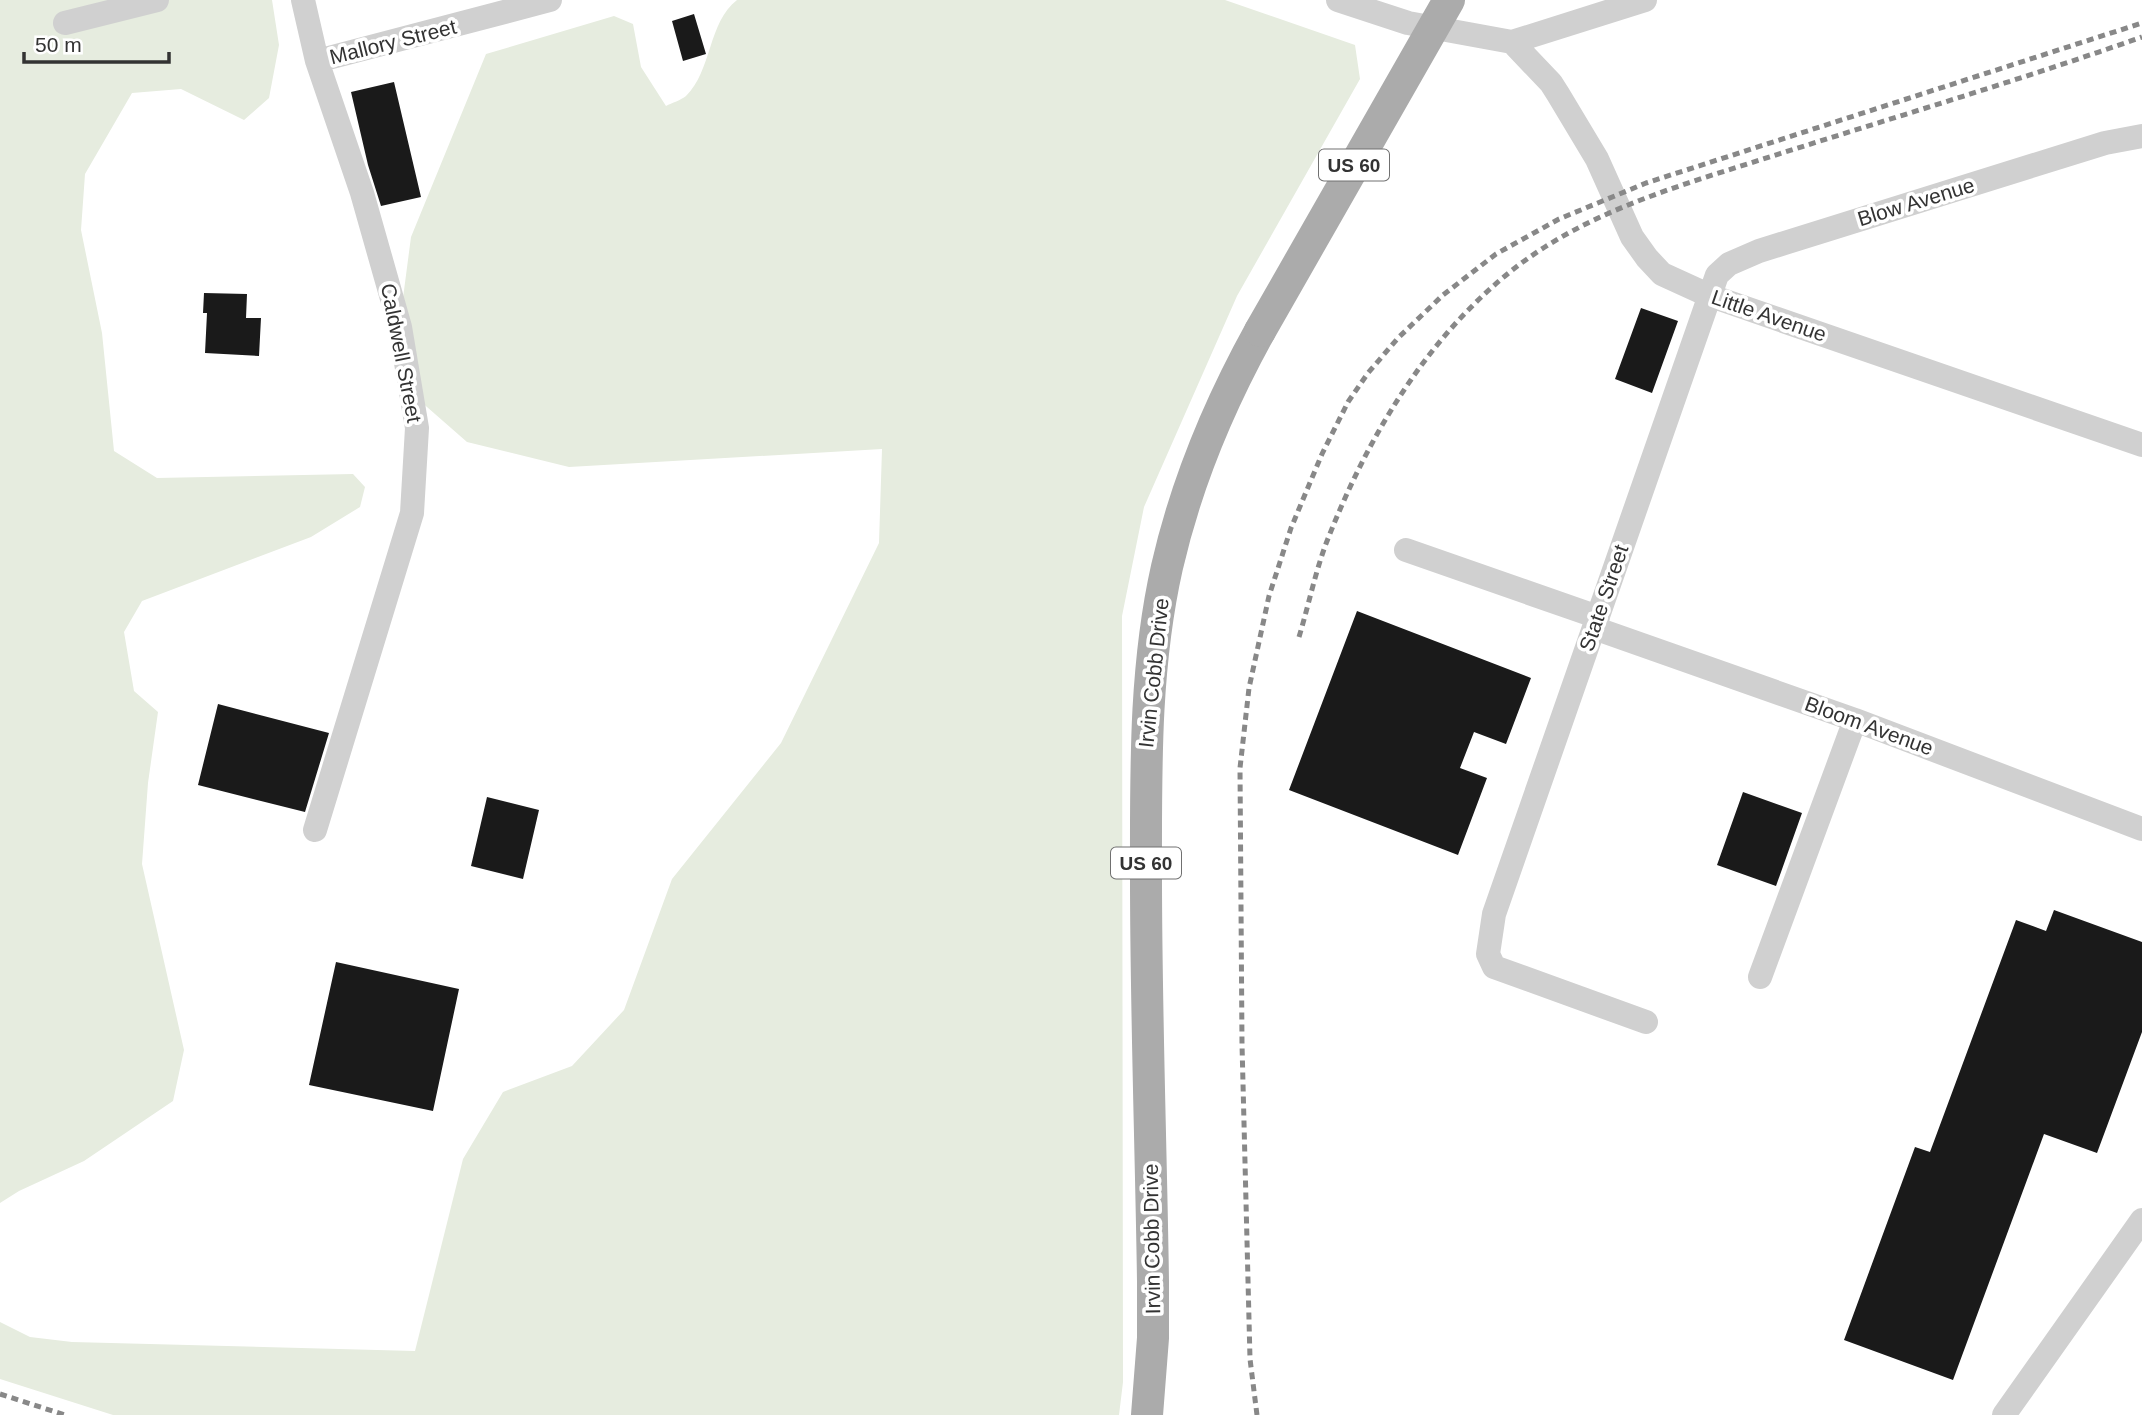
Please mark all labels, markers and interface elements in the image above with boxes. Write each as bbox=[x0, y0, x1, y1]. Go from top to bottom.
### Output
street label: Mallory Street bbox=[327, 15, 459, 68]
scale bar bbox=[24, 21, 170, 65]
text: 50 m bbox=[35, 33, 82, 56]
road number: US 60 bbox=[1319, 150, 1389, 181]
street label: Blow Avenue bbox=[1855, 173, 1977, 230]
street label: Caldwell Street bbox=[377, 281, 426, 425]
street label: Little Avenue bbox=[1709, 285, 1830, 346]
street label: State Street bbox=[1575, 542, 1633, 654]
street label: Irvin Cobb Drive bbox=[1134, 597, 1173, 749]
street label: Bloom Avenue bbox=[1802, 692, 1937, 759]
road number: US 60 bbox=[1111, 848, 1181, 878]
street label: Irvin Cobb Drive bbox=[1139, 1164, 1164, 1314]

